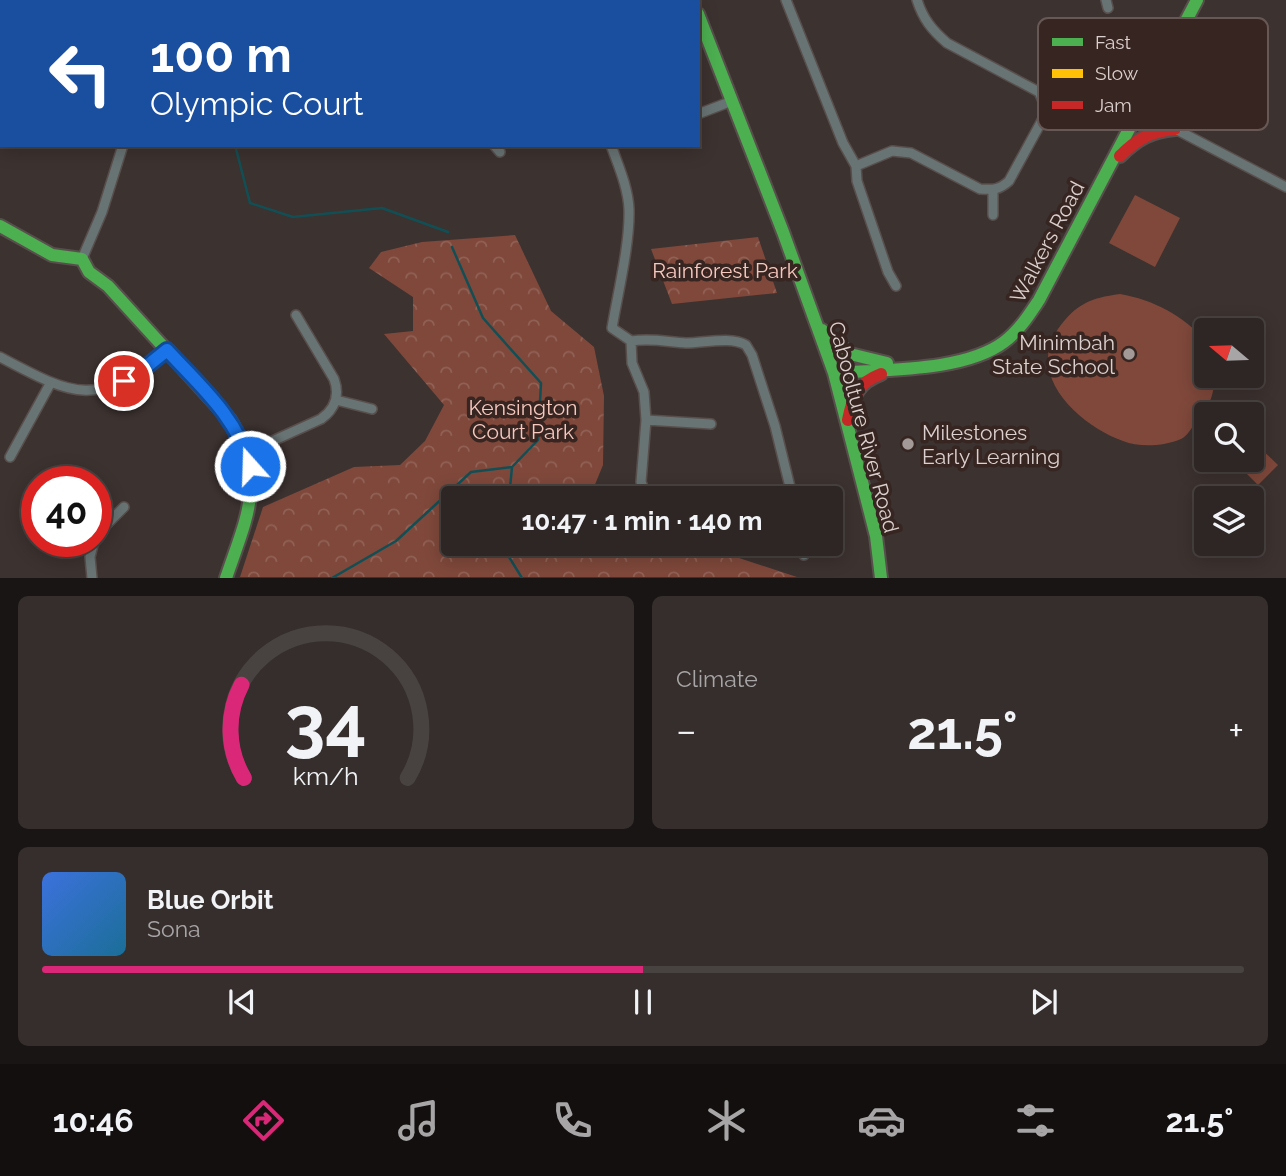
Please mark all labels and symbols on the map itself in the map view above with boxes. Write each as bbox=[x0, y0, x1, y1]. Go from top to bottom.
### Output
legend bbox=[1038, 18, 1268, 130]
text: Fast bbox=[1095, 31, 1131, 53]
text: Slow bbox=[1095, 62, 1139, 84]
text: Jam bbox=[1095, 94, 1132, 116]
street label: Walkers Road bbox=[1004, 177, 1090, 307]
park label: Rainforest Park bbox=[652, 258, 798, 283]
north arrow bbox=[1194, 318, 1264, 388]
street label: Caboolture River Road bbox=[824, 319, 904, 535]
place label: Minimbah State School bbox=[992, 330, 1115, 379]
marker: Minimbah State School bbox=[1121, 346, 1137, 362]
pin bbox=[94, 351, 154, 411]
park label: Kensington Court Park bbox=[469, 395, 577, 444]
place label: Milestones Early Learning bbox=[922, 420, 1060, 469]
position arrow bbox=[213, 429, 287, 503]
marker: Milestones Early Learning bbox=[900, 436, 916, 452]
speed limit sign: 40 bbox=[21, 466, 112, 557]

